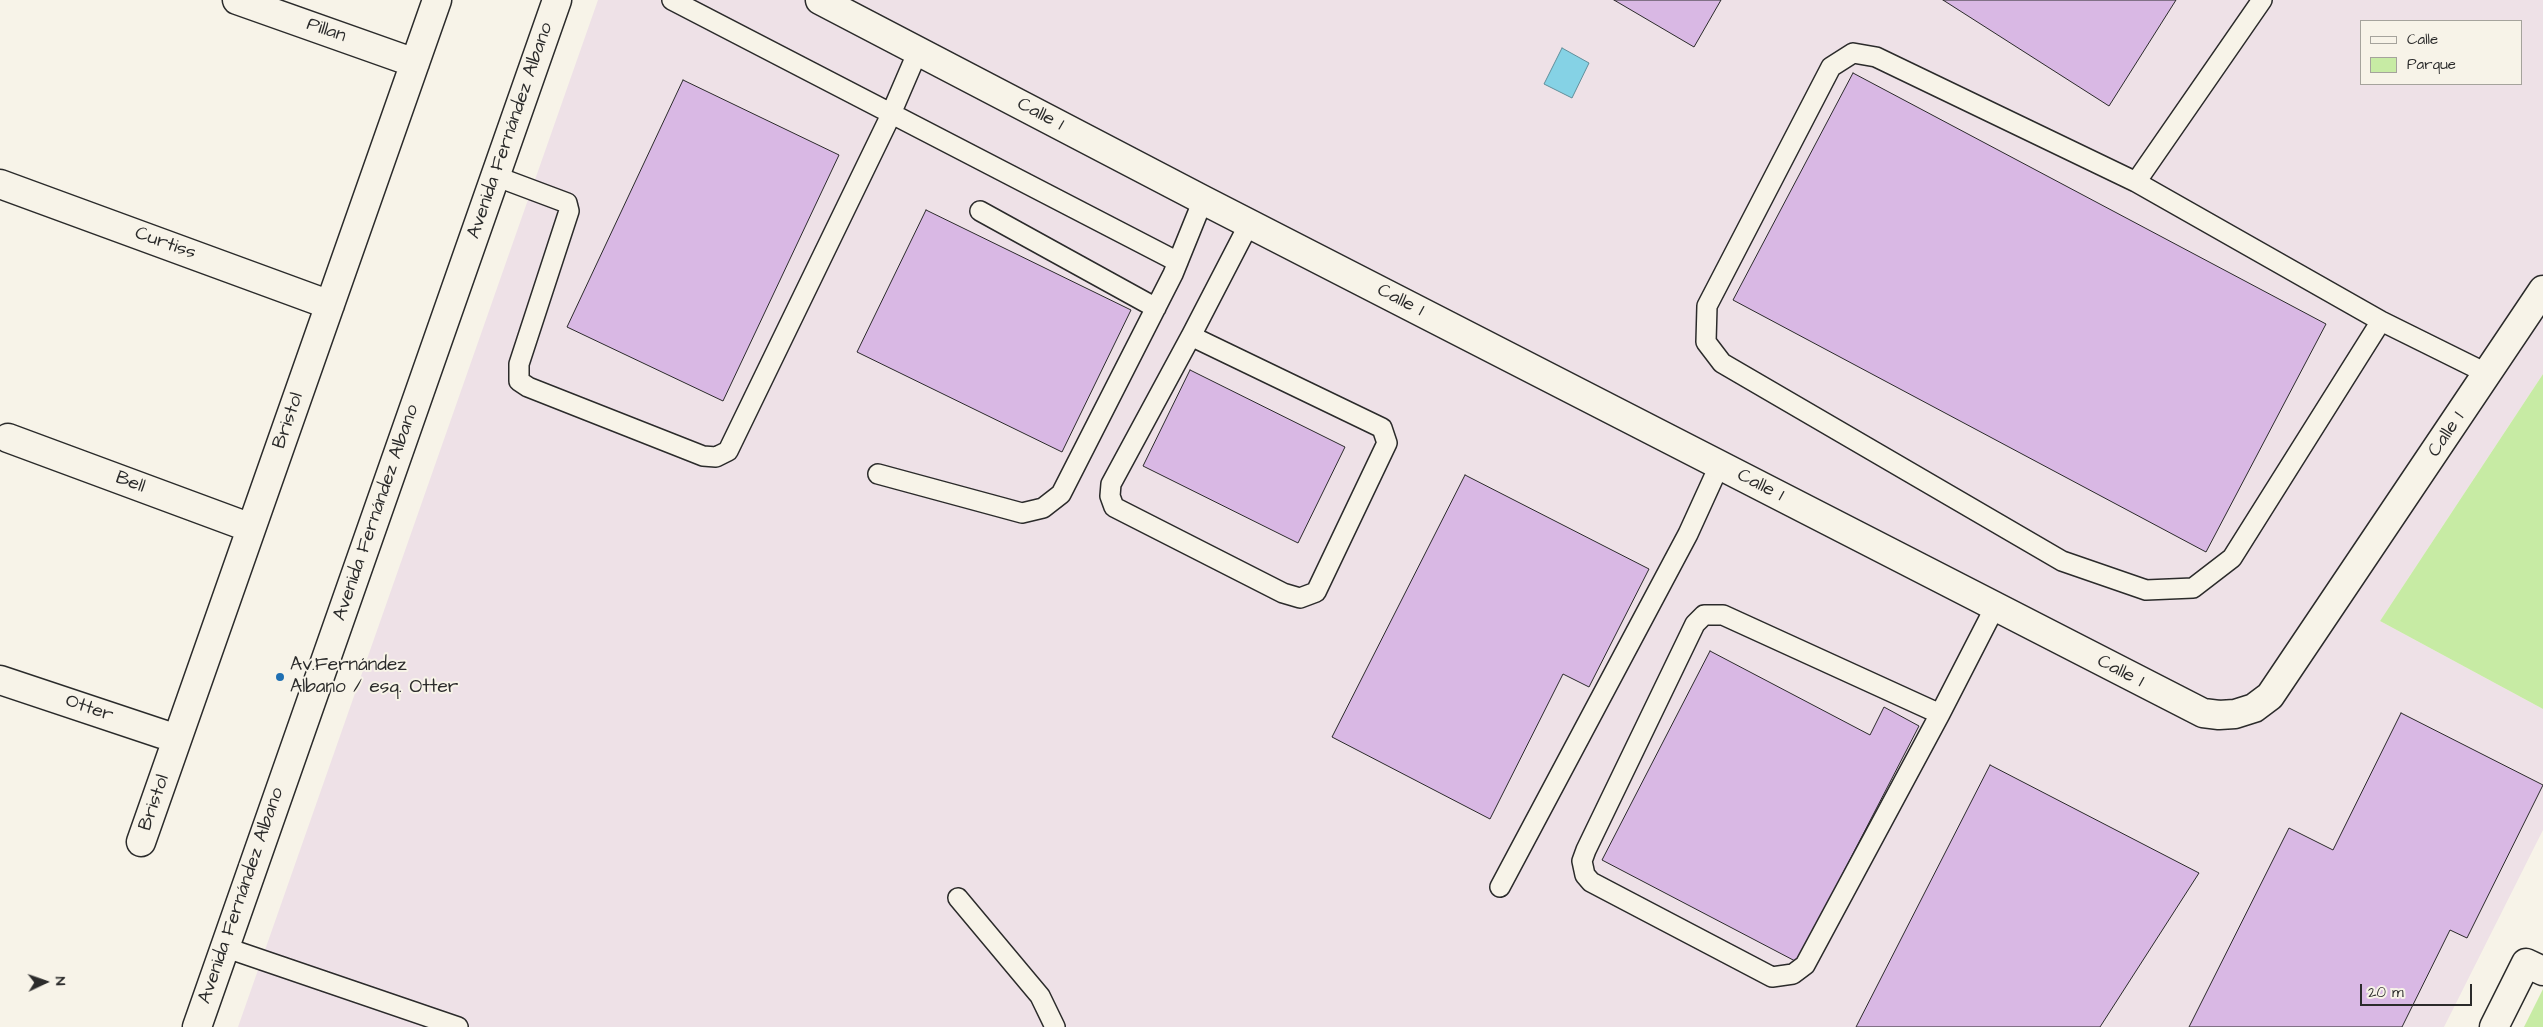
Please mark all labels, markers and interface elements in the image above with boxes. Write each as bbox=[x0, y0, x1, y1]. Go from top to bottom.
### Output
street label: Pillan bbox=[303, 14, 349, 48]
street label: Avenida Fernández Albano bbox=[463, 20, 559, 242]
legend bbox=[2360, 20, 2523, 85]
text: Calle bbox=[2407, 29, 2438, 50]
text: Parque bbox=[2407, 54, 2456, 75]
street label: Calle 1 bbox=[1013, 93, 1067, 137]
street label: Curtiss bbox=[131, 222, 199, 266]
street label: Calle 1 bbox=[1373, 280, 1427, 322]
street label: Bristol bbox=[269, 390, 309, 452]
street label: Avenida Fernández Albano bbox=[329, 402, 425, 624]
street label: Calle 1 bbox=[2424, 408, 2470, 462]
street label: Calle 1 bbox=[1733, 465, 1787, 507]
street label: Bell bbox=[112, 467, 148, 499]
street label: Calle 1 bbox=[2093, 651, 2147, 693]
place label: Av.Fernández Albano / esq. Otter bbox=[290, 655, 458, 699]
marker: Av.Fernández Albano / esq. Otter bbox=[274, 671, 286, 683]
street label: Otter bbox=[62, 690, 116, 728]
street label: Bristol bbox=[135, 772, 175, 834]
street label: Avenida Fernández Albano bbox=[194, 785, 290, 1007]
north arrow bbox=[20, 957, 70, 1007]
scale bar bbox=[2363, 974, 2476, 1006]
text: N bbox=[50, 976, 70, 986]
text: 20 m bbox=[2368, 982, 2404, 1003]

